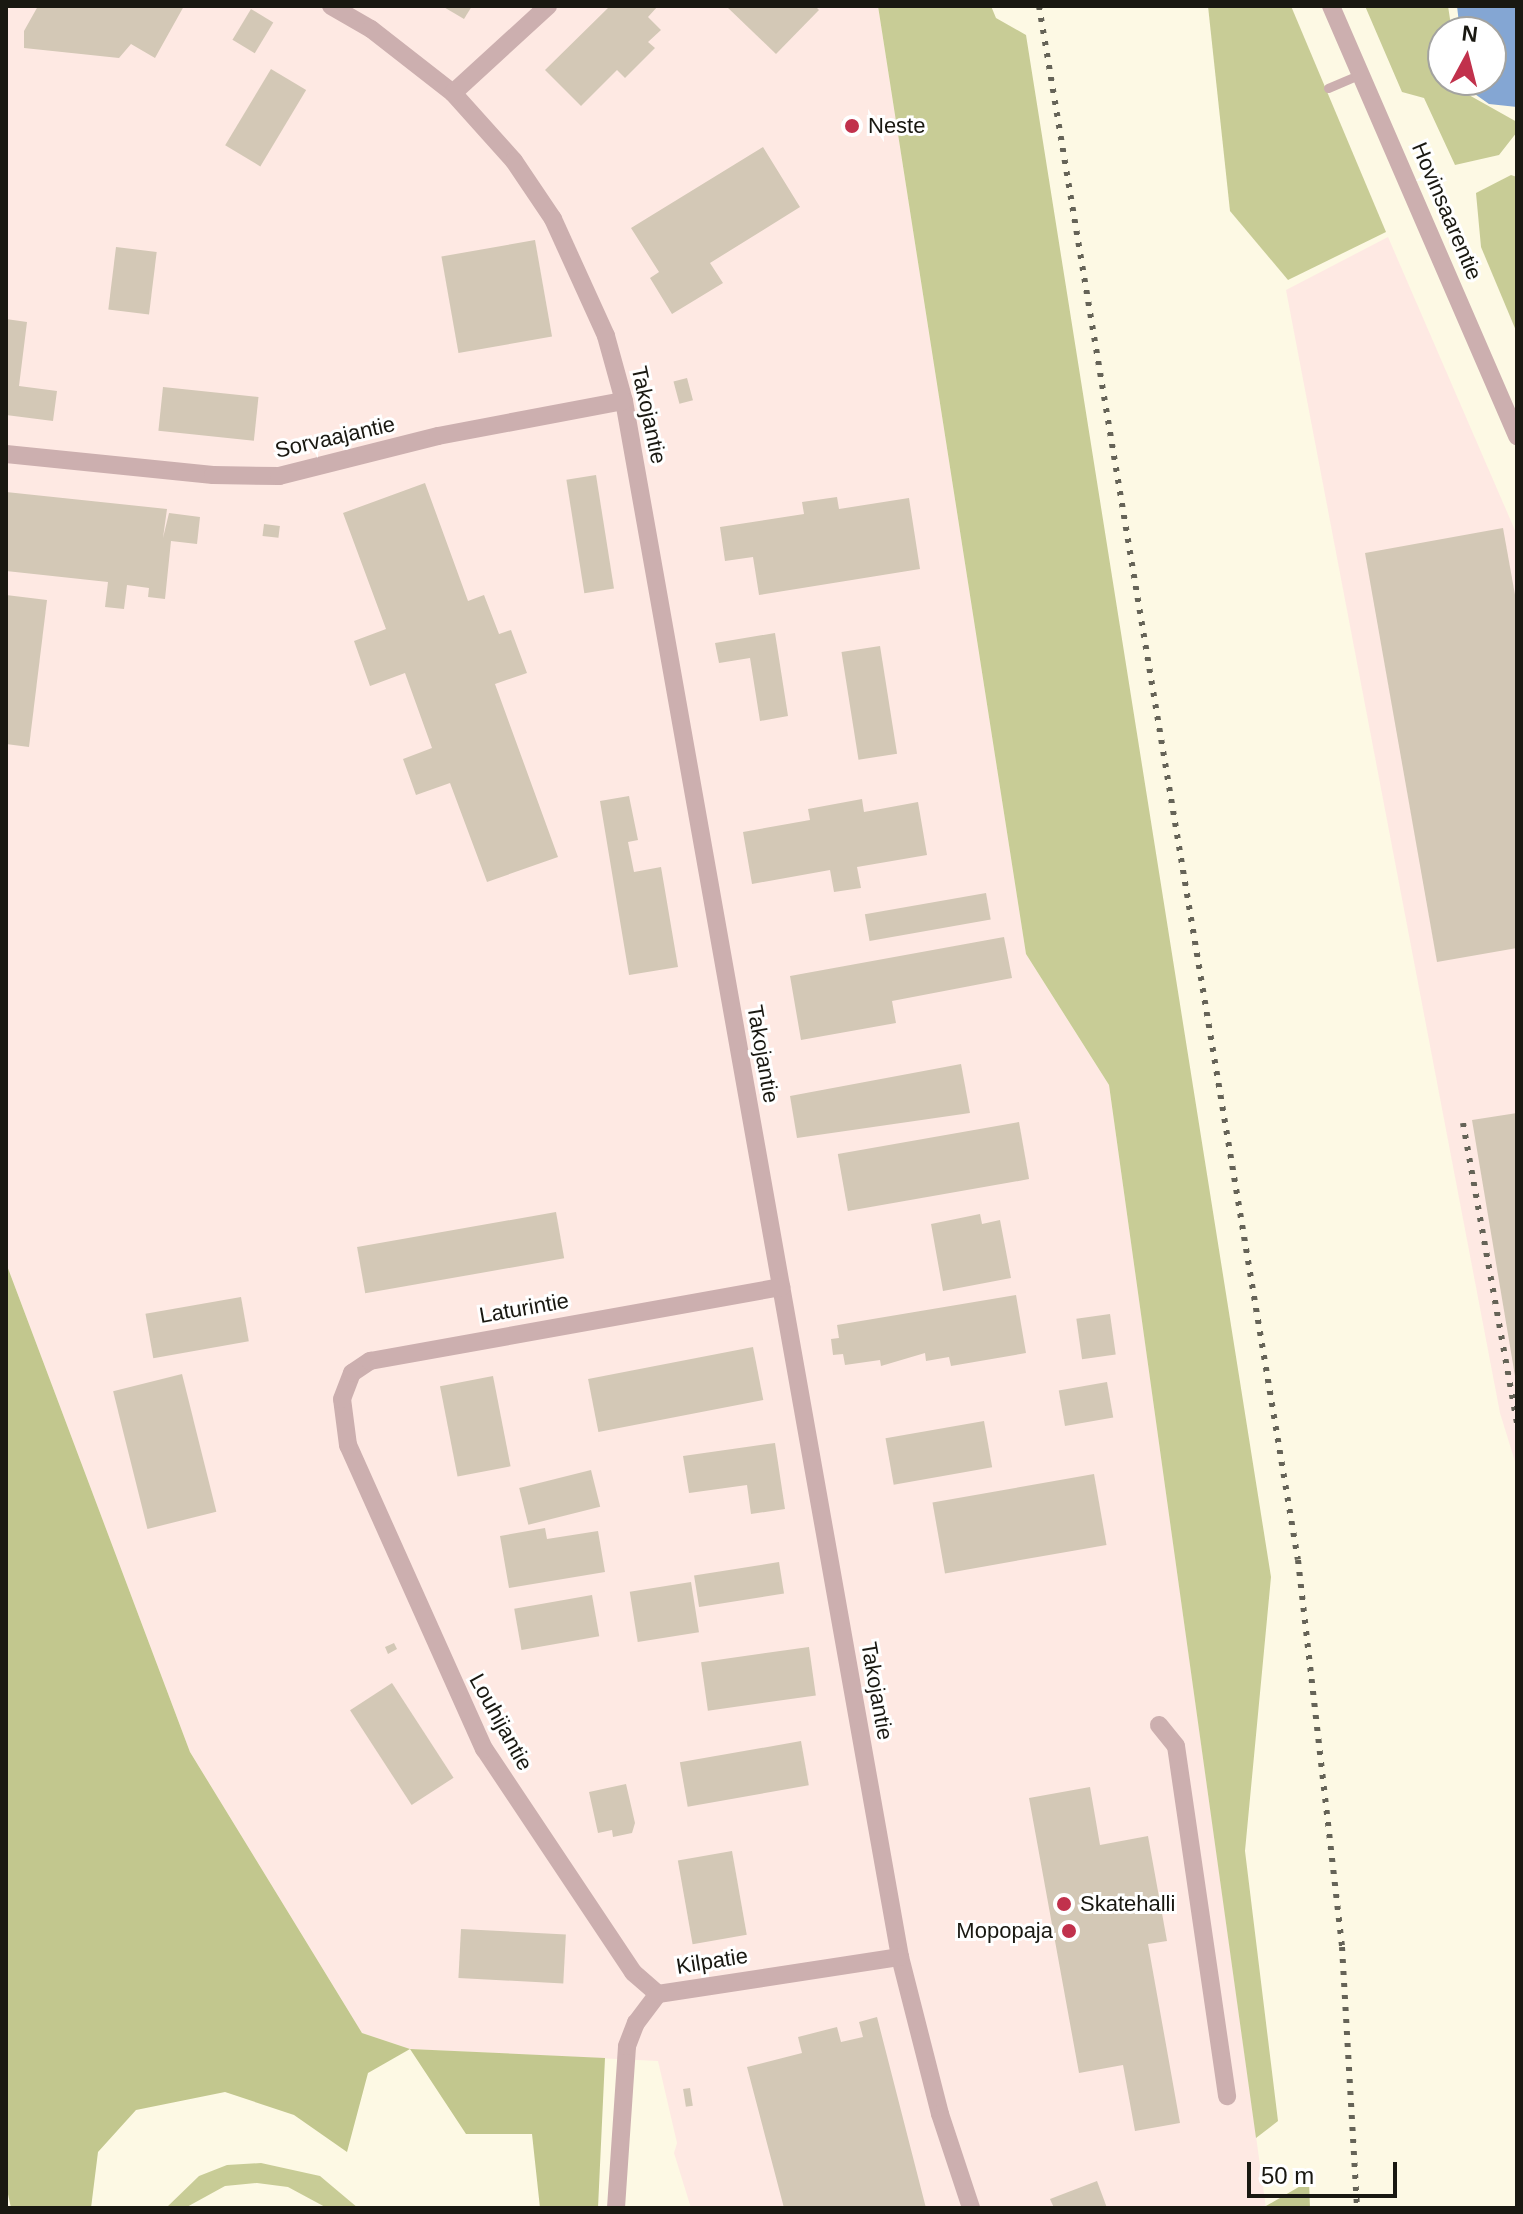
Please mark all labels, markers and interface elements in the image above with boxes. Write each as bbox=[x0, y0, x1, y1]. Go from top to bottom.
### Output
north arrow bbox=[1427, 16, 1507, 96]
text: N bbox=[1460, 20, 1479, 47]
place label: Neste bbox=[868, 113, 925, 139]
marker: Neste bbox=[843, 117, 861, 135]
street label: Hovinsaarentie bbox=[1406, 138, 1488, 284]
street label: Takojantie bbox=[626, 364, 672, 466]
street label: Sorvaajantie bbox=[272, 410, 398, 464]
street label: Takojantie bbox=[741, 1003, 785, 1105]
street label: Laturintie bbox=[477, 1287, 571, 1329]
street label: Takojantie bbox=[855, 1640, 899, 1742]
street label: Louhijantie bbox=[464, 1669, 538, 1775]
place label: Skatehalli bbox=[1080, 1891, 1175, 1917]
marker: Skatehalli bbox=[1055, 1895, 1073, 1913]
place label: Mopopaja bbox=[956, 1918, 1053, 1944]
marker: Mopopaja bbox=[1060, 1922, 1078, 1940]
street label: Kilpatie bbox=[674, 1942, 750, 1980]
scale bar bbox=[1251, 2146, 1401, 2196]
text: 50 m bbox=[1261, 2162, 1314, 2189]

